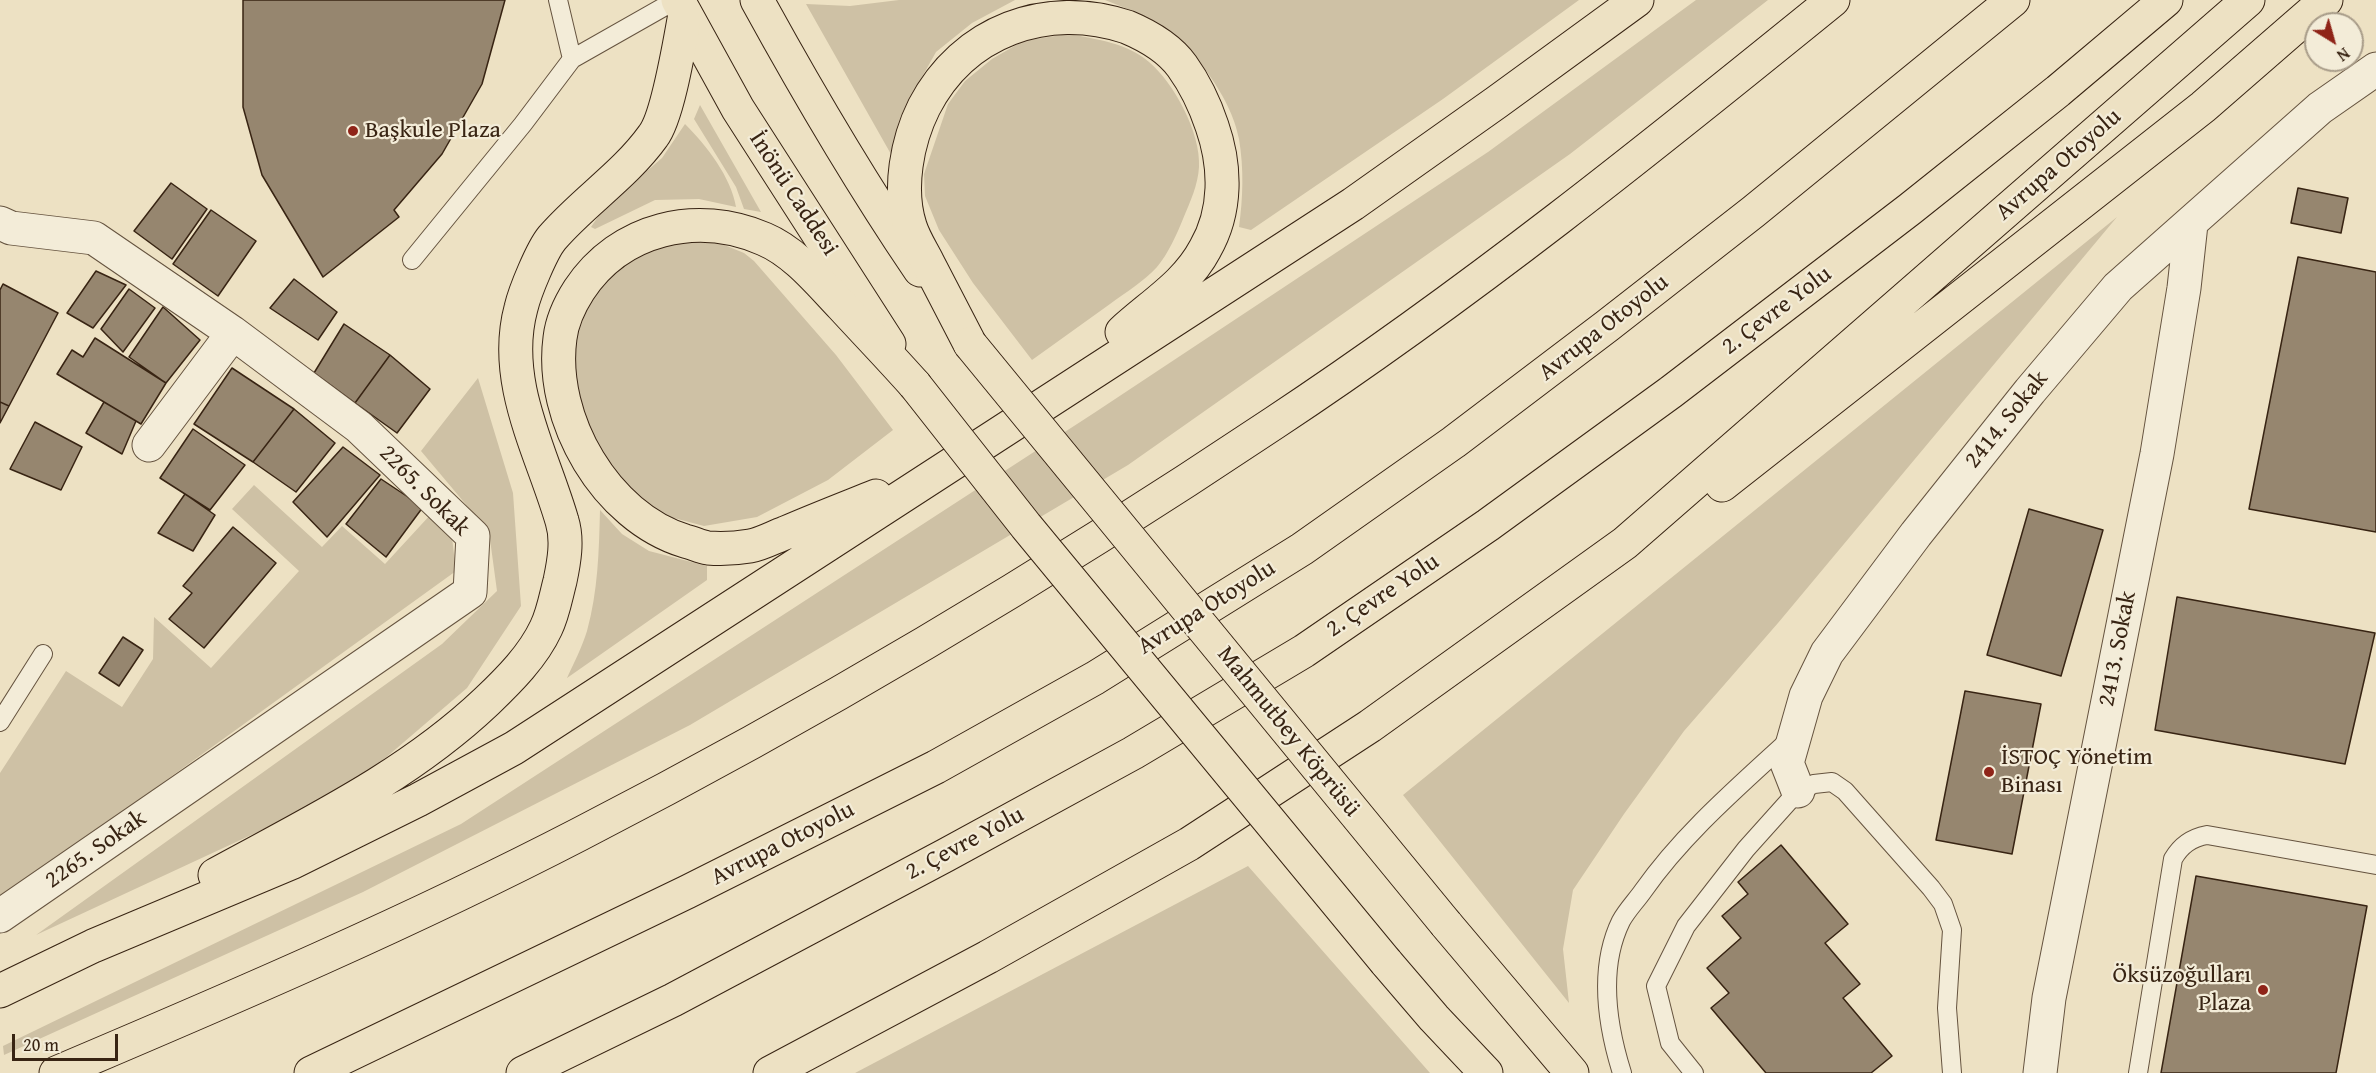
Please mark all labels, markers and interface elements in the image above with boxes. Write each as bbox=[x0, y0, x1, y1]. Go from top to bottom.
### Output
north arrow bbox=[2304, 12, 2364, 72]
text: N bbox=[2332, 42, 2355, 68]
street label: Avrupa Otoyolu bbox=[1990, 103, 2128, 227]
place label: Başkule Plaza bbox=[365, 117, 501, 145]
marker: Başkule Plaza bbox=[346, 124, 360, 138]
street label: İnönü Caddesi bbox=[742, 126, 844, 262]
street label: 2. Çevre Yolu bbox=[1716, 260, 1838, 362]
street label: Avrupa Otoyolu bbox=[1533, 268, 1675, 388]
street label: 2414. Sokak bbox=[1959, 365, 2055, 475]
street label: 2265. Sokak bbox=[372, 439, 476, 543]
street label: 2. Çevre Yolu bbox=[1321, 548, 1445, 644]
street label: Avrupa Otoyolu bbox=[1133, 554, 1281, 662]
street label: 2413. Sokak bbox=[2093, 589, 2143, 709]
street label: Mahmutbey Köprüsü bbox=[1210, 641, 1366, 823]
place label: İSTOÇ Yönetim Binası bbox=[2001, 744, 2153, 800]
marker: İSTOÇ Yönetim Binası bbox=[1982, 765, 1996, 779]
street label: Avrupa Otoyolu bbox=[707, 796, 859, 892]
street label: 2. Çevre Yolu bbox=[901, 801, 1029, 887]
street label: 2265. Sokak bbox=[40, 805, 152, 895]
place label: Öksüzoğulları Plaza bbox=[2113, 962, 2251, 1018]
marker: Öksüzoğulları Plaza bbox=[2256, 983, 2270, 997]
scale bar bbox=[15, 1022, 122, 1060]
text: 20 m bbox=[23, 1031, 59, 1058]

